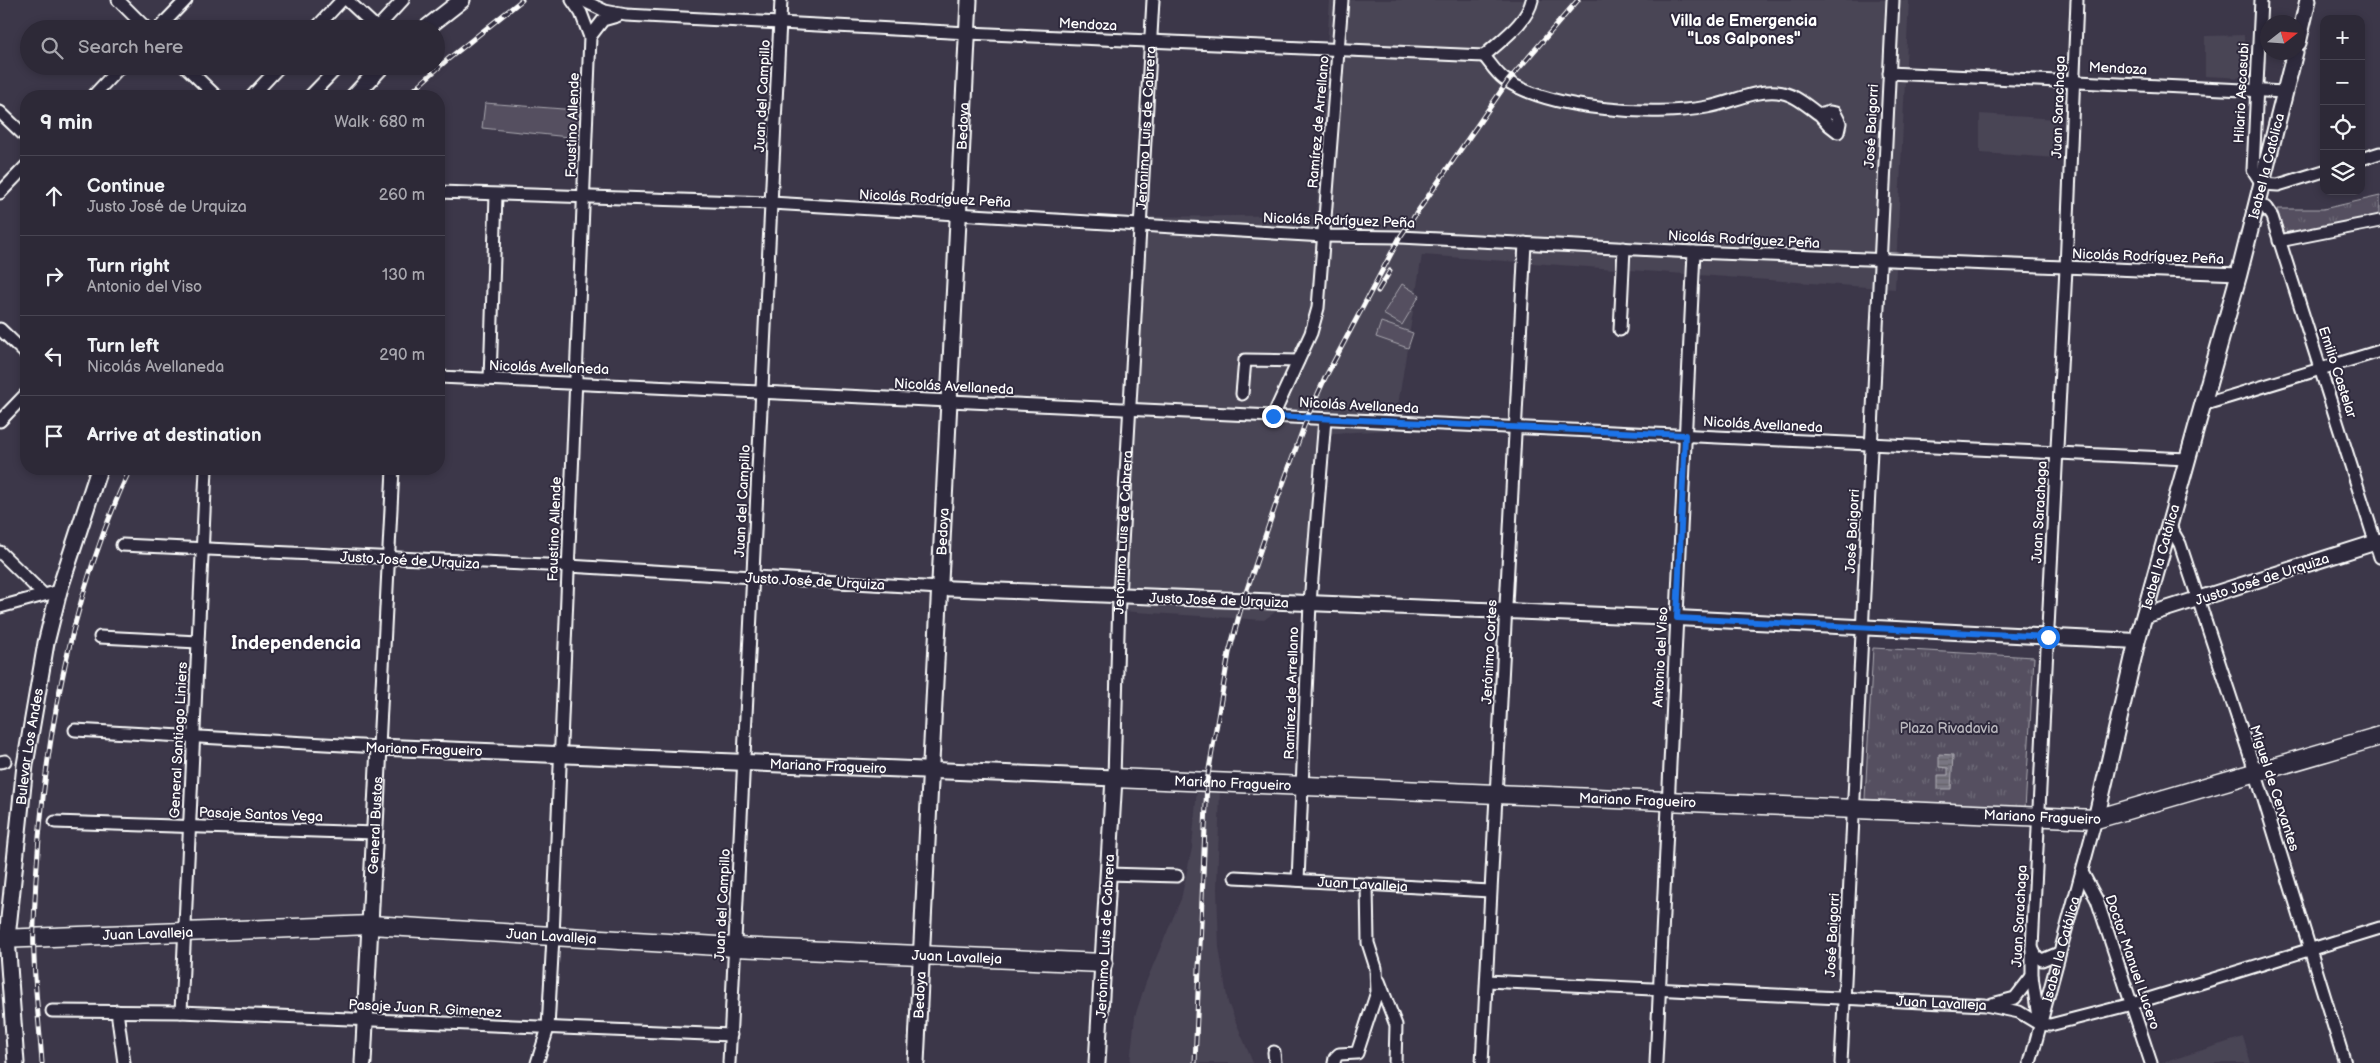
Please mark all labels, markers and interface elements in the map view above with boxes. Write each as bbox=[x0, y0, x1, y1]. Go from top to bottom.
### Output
district label: Villa de Emergencia "Los Galpones" bbox=[1671, 12, 1817, 49]
street label: Mendoza bbox=[1058, 14, 1118, 35]
north arrow bbox=[2260, 15, 2305, 60]
map controls bbox=[2320, 15, 2365, 195]
button: + bbox=[2320, 15, 2365, 60]
search box bbox=[20, 20, 445, 75]
icon: search bbox=[38, 34, 66, 62]
text: Search here bbox=[78, 36, 183, 59]
street label: Juan del Campillo bbox=[751, 39, 774, 153]
street label: Hilario Ascasubi bbox=[2230, 42, 2253, 144]
street label: Jerónimo Luis de Cabrera bbox=[1133, 45, 1159, 210]
street label: Ramírez de Arrellano bbox=[1304, 55, 1333, 189]
street label: Juan Sarachaga bbox=[2048, 55, 2069, 159]
street label: Mendoza bbox=[2088, 58, 2148, 79]
button: − bbox=[2320, 60, 2365, 105]
street label: Faustino Allende bbox=[562, 72, 583, 178]
street label: José Baigorri bbox=[1861, 83, 1882, 169]
street label: Bedoya bbox=[954, 102, 973, 150]
button: locate bbox=[2320, 105, 2365, 150]
text: 9 min bbox=[40, 110, 93, 135]
street label: Isabel la Católica bbox=[2245, 111, 2288, 221]
text: Walk · 680 m bbox=[334, 113, 425, 132]
button: layers bbox=[2320, 150, 2365, 195]
text: Continue bbox=[87, 175, 165, 198]
icon: ahead bbox=[40, 182, 68, 210]
text: 260 m bbox=[379, 186, 425, 205]
street label: Nicolás Rodríguez Peña bbox=[859, 186, 1011, 211]
text: Justo José de Urquiza bbox=[87, 198, 247, 217]
street label: Nicolás Rodríguez Peña bbox=[1263, 209, 1415, 232]
street label: Nicolás Rodríguez Peña bbox=[1668, 227, 1820, 252]
street label: Nicolás Rodríguez Peña bbox=[2072, 245, 2224, 268]
text: Turn right bbox=[87, 255, 170, 278]
icon: right bbox=[40, 262, 68, 290]
text: 130 m bbox=[382, 266, 425, 285]
text: Antonio del Viso bbox=[87, 278, 202, 297]
street label: Emilio Castelar bbox=[2315, 324, 2361, 421]
text: Turn left bbox=[87, 335, 159, 358]
icon: left bbox=[40, 342, 68, 370]
text: 290 m bbox=[379, 346, 425, 365]
street label: Nicolás Avellaneda bbox=[489, 357, 609, 378]
text: Nicolás Avellaneda bbox=[87, 358, 224, 377]
street label: Nicolás Avellaneda bbox=[894, 375, 1014, 398]
street label: Nicolás Avellaneda bbox=[1299, 394, 1419, 417]
route end bbox=[1262, 405, 1285, 428]
street label: Nicolás Avellaneda bbox=[1703, 413, 1823, 436]
icon: arrive bbox=[40, 422, 68, 450]
text: Arrive at destination bbox=[87, 424, 262, 447]
street label: Juan del Campillo bbox=[731, 444, 754, 558]
street label: Jerónimo Luis de Cabrera bbox=[1111, 450, 1136, 614]
street label: Juan Sarachaga bbox=[2028, 460, 2051, 564]
street label: Faustino Allende bbox=[544, 476, 565, 582]
street label: José Baigorri bbox=[1842, 488, 1863, 574]
street label: Isabel la Católica bbox=[2138, 502, 2184, 612]
street label: Bedoya bbox=[933, 507, 953, 556]
street label: Justo José de Urquiza bbox=[340, 548, 480, 573]
street label: Justo José de Urquiza bbox=[2193, 550, 2331, 609]
street label: Justo José de Urquiza bbox=[745, 569, 885, 594]
street label: Justo José de Urquiza bbox=[1149, 590, 1289, 611]
street label: Jerónimo Cortes bbox=[1478, 599, 1501, 705]
street label: Antonio del Viso bbox=[1649, 606, 1672, 708]
street label: Ramírez de Arrellano bbox=[1281, 626, 1302, 760]
route start bbox=[2037, 626, 2060, 649]
district label: Independencia bbox=[231, 632, 361, 655]
street label: General Santiago Liniers bbox=[166, 661, 191, 819]
street label: Bulevar Los Andes bbox=[13, 687, 47, 806]
park label: Plaza Rivadavia bbox=[1899, 720, 1999, 737]
street label: Miguel de Cervantes bbox=[2246, 723, 2303, 853]
street label: Mariano Fragueiro bbox=[365, 739, 483, 760]
street label: Mariano Fragueiro bbox=[769, 755, 887, 777]
street label: Mariano Fragueiro bbox=[1174, 773, 1292, 794]
street label: General Bustos bbox=[365, 776, 386, 875]
street label: Mariano Fragueiro bbox=[1579, 789, 1696, 811]
street label: Pasaje Santos Vega bbox=[198, 804, 324, 825]
street label: Mariano Fragueiro bbox=[1983, 806, 2103, 829]
street label: Juan del Campillo bbox=[711, 848, 734, 962]
street label: Jerónimo Luis de Cabrera bbox=[1093, 854, 1118, 1018]
street label: Juan Sarachaga bbox=[2008, 864, 2031, 968]
street label: Juan Lavalleja bbox=[1317, 874, 1409, 895]
street label: José Baigorri bbox=[1822, 892, 1843, 978]
street label: Doctor Manuel Lucero bbox=[2101, 893, 2164, 1032]
street label: Isabel la Católica bbox=[2039, 895, 2084, 1004]
street label: Juan Lavalleja bbox=[102, 924, 194, 944]
street label: Juan Lavalleja bbox=[506, 925, 597, 948]
street label: Juan Lavalleja bbox=[911, 947, 1003, 968]
street label: Bedoya bbox=[910, 971, 930, 1019]
street label: Juan Lavalleja bbox=[1896, 993, 1987, 1014]
street label: Pasaje Juan R. Gimenez bbox=[348, 996, 502, 1021]

